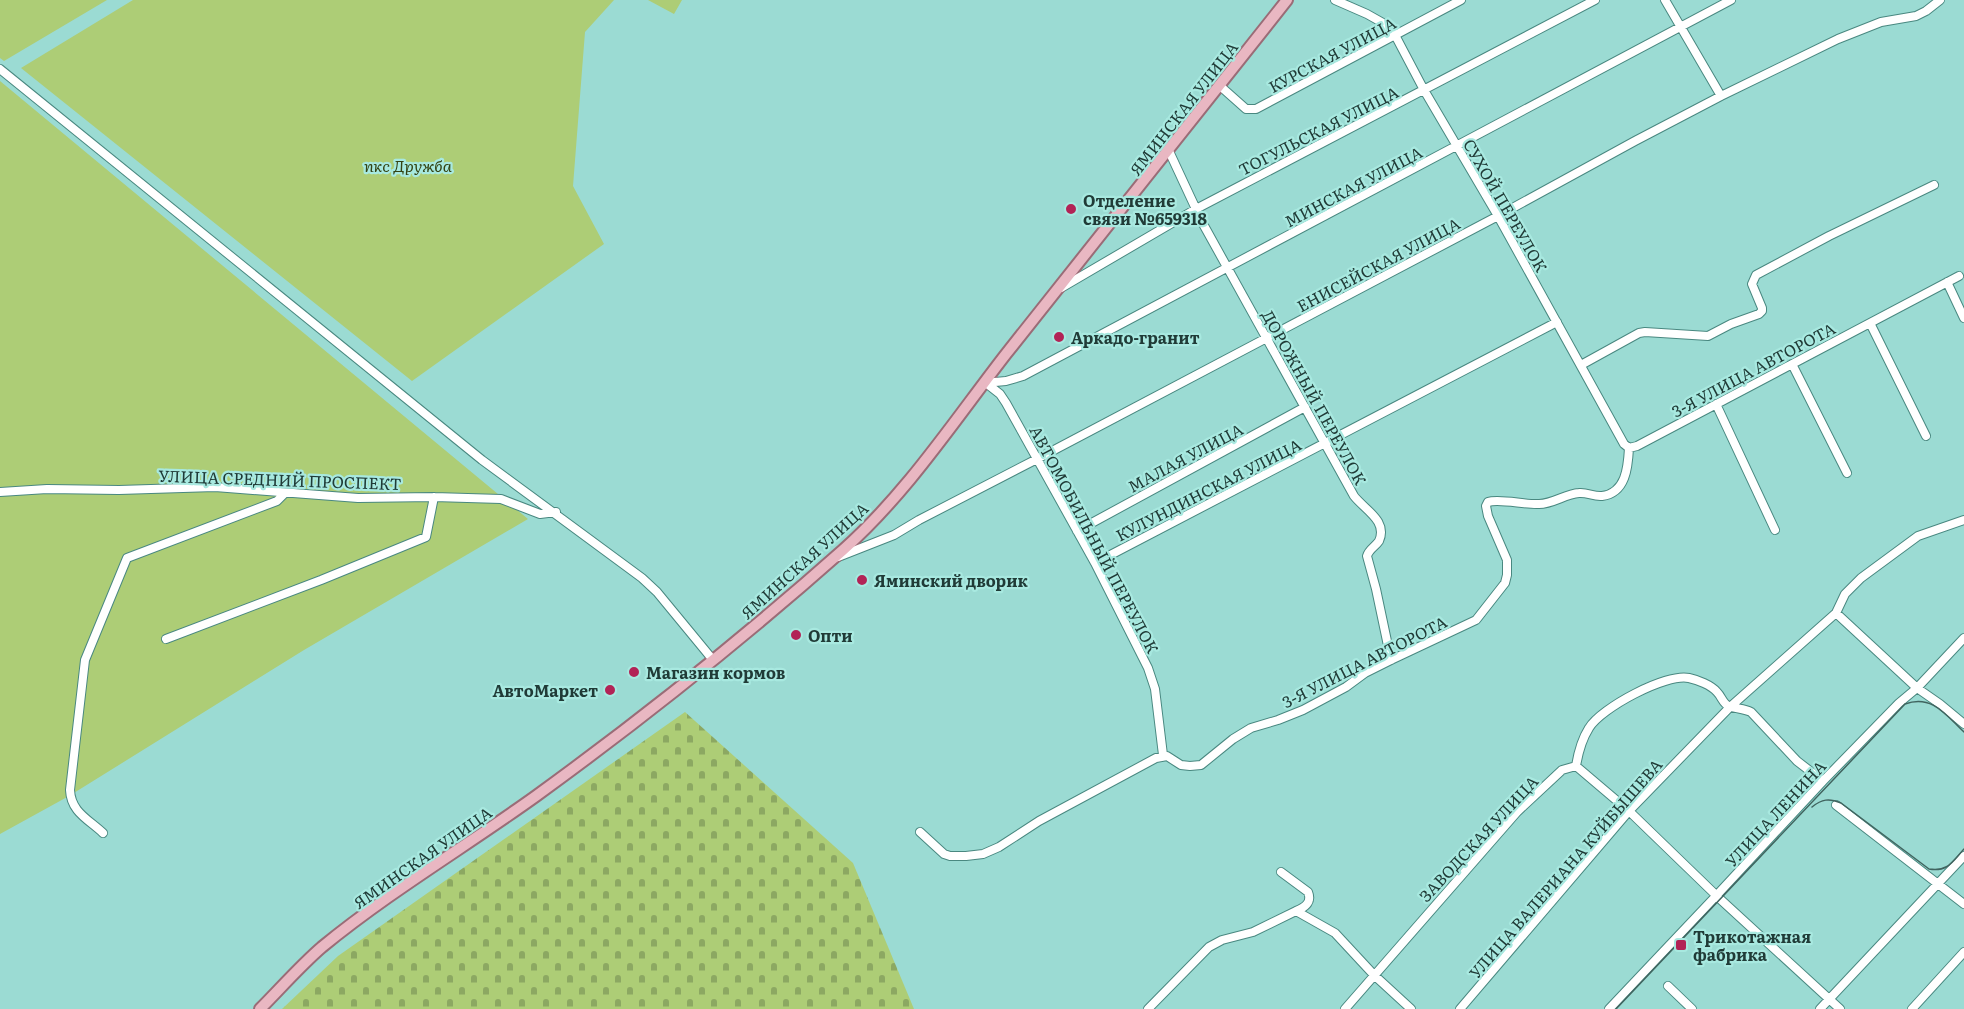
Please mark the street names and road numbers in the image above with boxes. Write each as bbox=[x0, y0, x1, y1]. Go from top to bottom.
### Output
street label: КУРСКАЯ УЛИЦА bbox=[1264, 10, 1400, 98]
street label: ЯМИНСКАЯ УЛИЦА bbox=[1123, 36, 1243, 180]
street label: ТОГУЛЬСКАЯ УЛИЦА bbox=[1234, 79, 1402, 181]
street label: СУХОЙ ПЕРЕУЛОК bbox=[1458, 134, 1554, 276]
street label: МИНСКАЯ УЛИЦА bbox=[1280, 139, 1426, 233]
street label: ЕНИСЕЙСКАЯ УЛИЦА bbox=[1292, 211, 1464, 317]
street label: ДОРОЖНЫЙ ПЕРЕУЛОК bbox=[1257, 305, 1373, 489]
street label: 3-Я УЛИЦА АВТОРОТА bbox=[1667, 315, 1839, 422]
street label: МАЛАЯ УЛИЦА bbox=[1123, 416, 1247, 498]
street label: АВТОМОБИЛЬНЫЙ ПЕРЕУЛОК bbox=[1025, 421, 1166, 657]
street label: КУЛУНДИНСКАЯ УЛИЦА bbox=[1111, 432, 1305, 546]
street label: УЛИЦА СРЕДНИЙ ПРОСПЕКТ bbox=[158, 463, 402, 495]
street label: ЯМИНСКАЯ УЛИЦА bbox=[735, 496, 873, 624]
street label: 3-Я УЛИЦА АВТОРОТА bbox=[1277, 609, 1451, 713]
street label: УЛИЦА ВАЛЕРИАНА КУЙБЫШЕВА bbox=[1463, 753, 1667, 983]
street label: УЛИЦА ЛЕНИНА bbox=[1719, 754, 1831, 872]
street label: ЗАВОДСКАЯ УЛИЦА bbox=[1413, 769, 1543, 907]
street label: ЯМИНСКАЯ УЛИЦА bbox=[348, 800, 496, 914]

